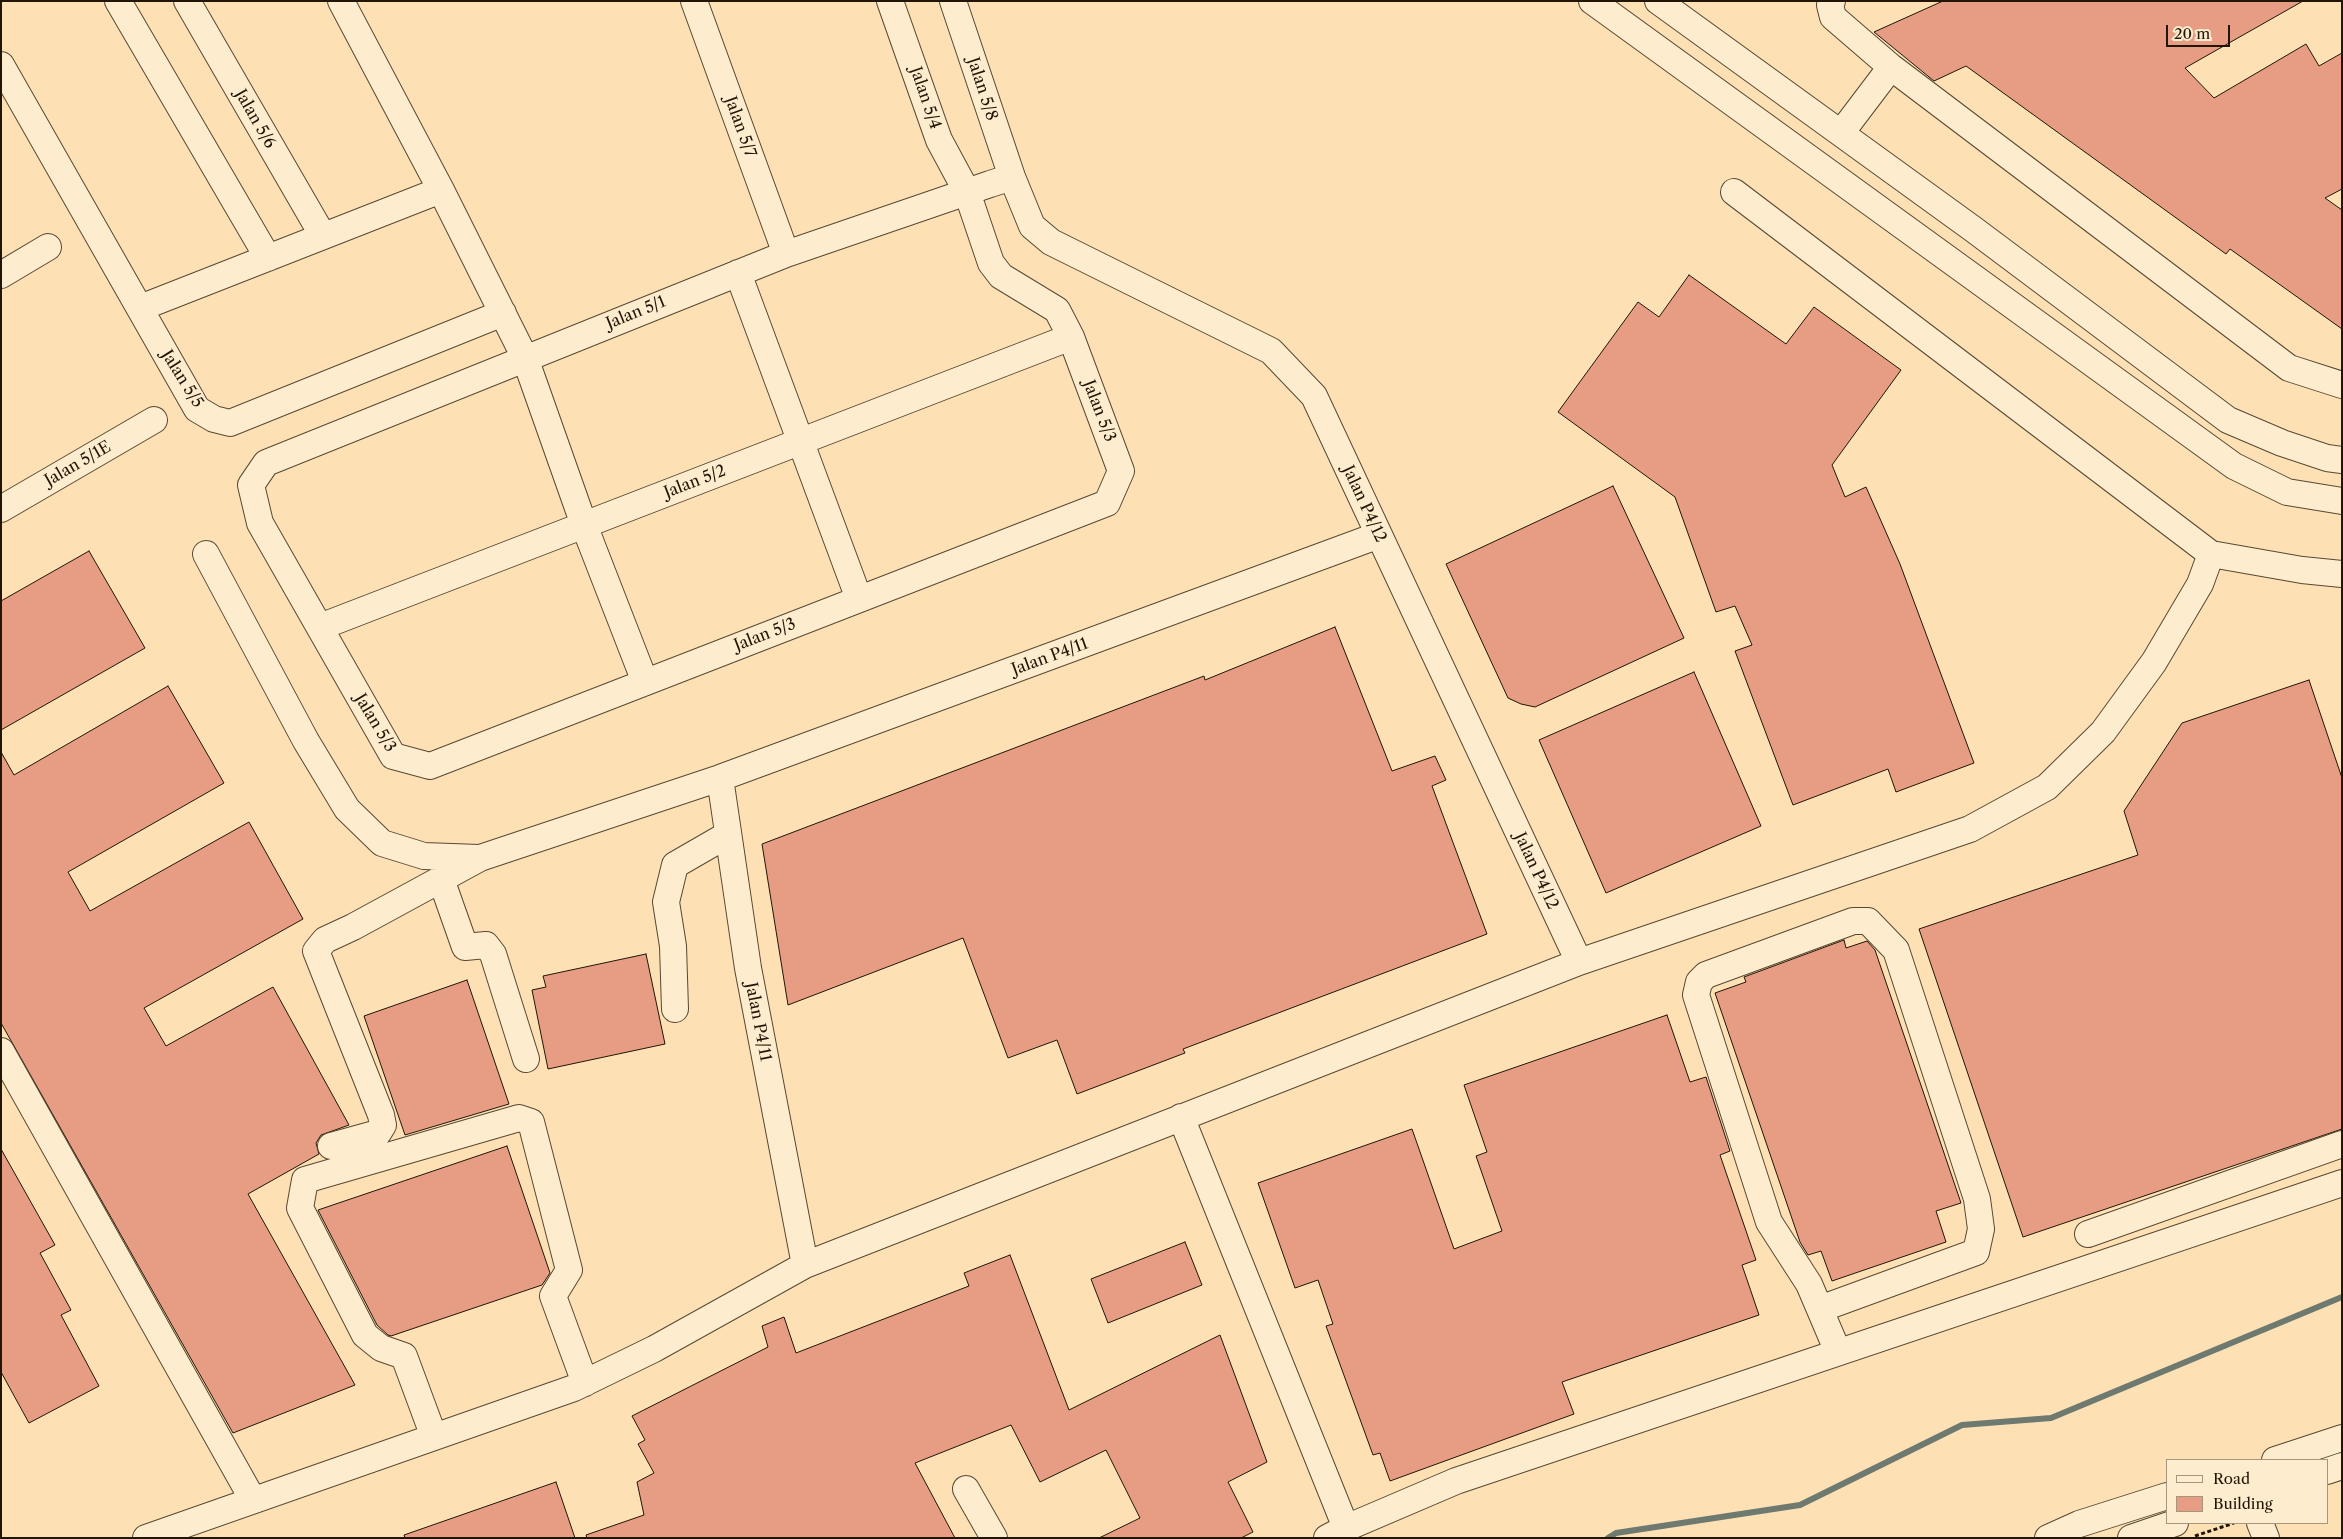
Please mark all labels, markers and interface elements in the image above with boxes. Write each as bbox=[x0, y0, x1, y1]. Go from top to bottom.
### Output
scale bar bbox=[2168, 15, 2232, 47]
text: 20 m bbox=[2174, 24, 2210, 43]
street label: Jalan 5/8 bbox=[963, 55, 1001, 123]
street label: Jalan 5/4 bbox=[905, 64, 945, 132]
street label: Jalan 5/6 bbox=[230, 86, 280, 152]
street label: Jalan 5/7 bbox=[720, 94, 760, 160]
street label: Jalan 5/1 bbox=[603, 292, 669, 334]
street label: Jalan 5/5 bbox=[157, 347, 207, 411]
street label: Jalan 5/3 bbox=[1078, 377, 1120, 445]
street label: Jalan 5/1E bbox=[41, 437, 115, 491]
street label: Jalan 5/2 bbox=[661, 461, 729, 503]
street label: Jalan P4/12 bbox=[1338, 463, 1390, 545]
street label: Jalan 5/3 bbox=[731, 614, 799, 656]
street label: Jalan P4/11 bbox=[1009, 634, 1091, 680]
street label: Jalan 5/3 bbox=[350, 690, 400, 756]
street label: Jalan P4/12 bbox=[1510, 830, 1562, 912]
street label: Jalan P4/11 bbox=[741, 981, 775, 1063]
legend bbox=[2166, 1459, 2328, 1524]
text: Road bbox=[2213, 1469, 2250, 1488]
text: Building bbox=[2213, 1494, 2273, 1513]

